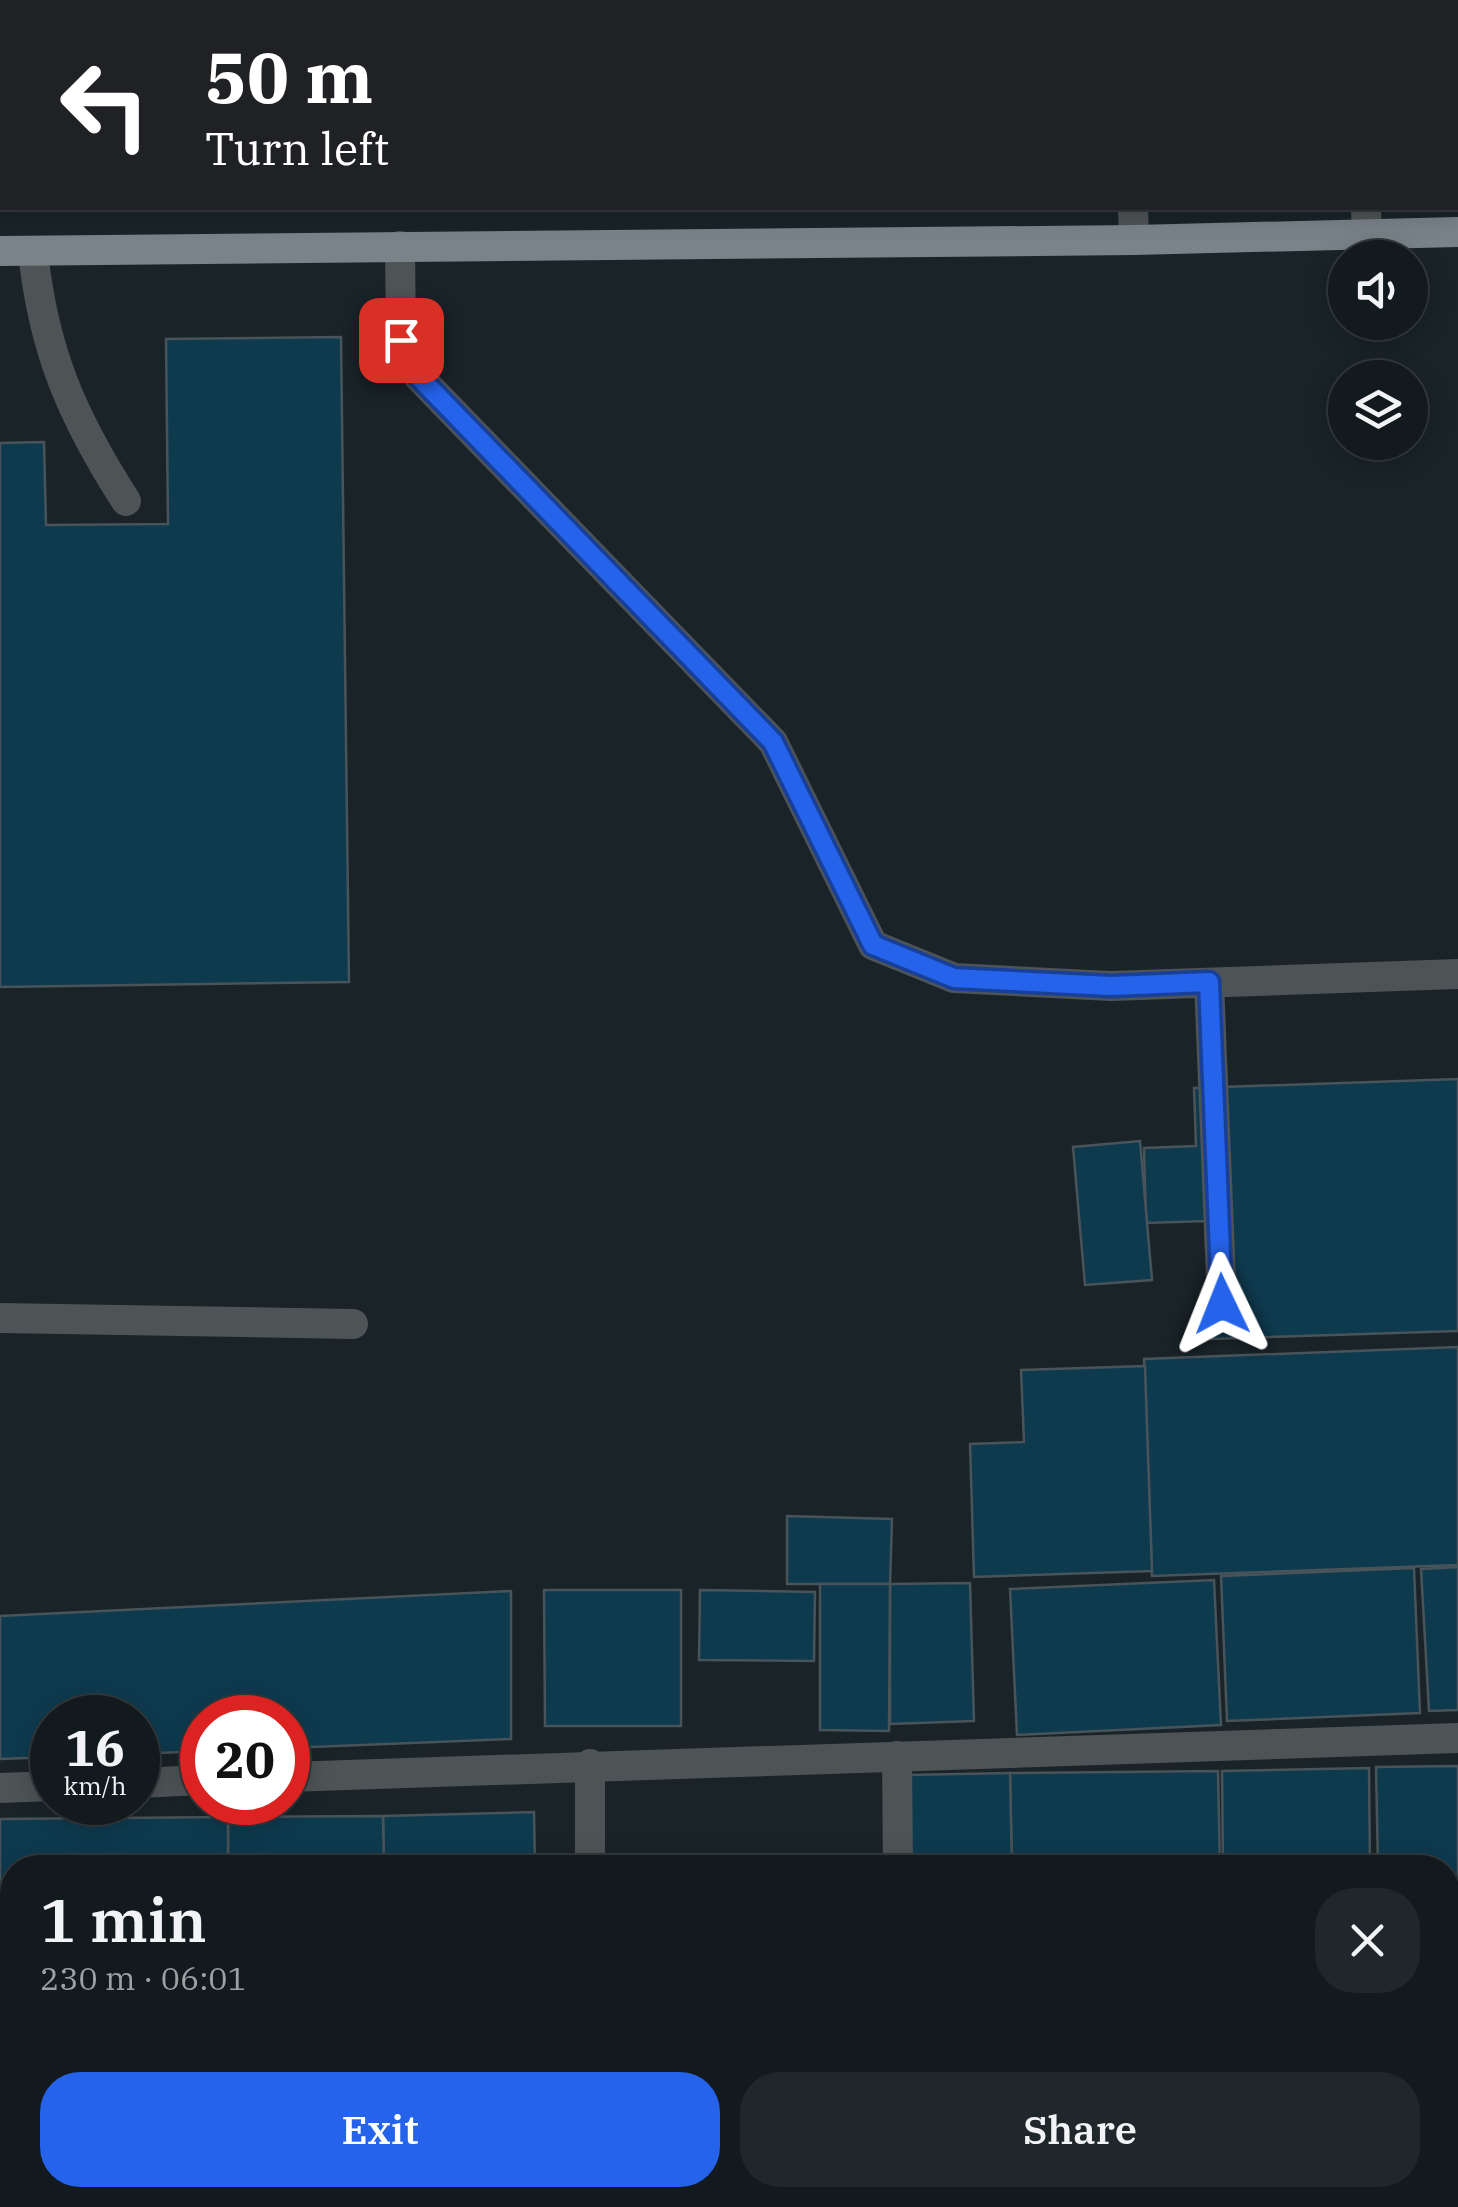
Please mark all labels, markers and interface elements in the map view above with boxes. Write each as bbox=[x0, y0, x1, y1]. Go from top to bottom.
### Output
text: 50 m bbox=[205, 31, 373, 122]
icon: left bbox=[40, 40, 170, 170]
text: Turn left bbox=[205, 119, 389, 177]
map controls bbox=[1328, 240, 1428, 460]
button: sound bbox=[1328, 240, 1428, 340]
pin bbox=[359, 298, 444, 383]
icon: arrive bbox=[374, 313, 429, 368]
button: layers bbox=[1328, 360, 1428, 460]
position arrow bbox=[1170, 1252, 1274, 1356]
speed limit sign: 20 bbox=[180, 1695, 310, 1825]
text: 16 bbox=[65, 1715, 125, 1780]
text: km/h bbox=[63, 1769, 127, 1802]
text: 1 min bbox=[40, 1880, 207, 1959]
button: close bbox=[1315, 1888, 1420, 1993]
text: 230 m · 06:01 bbox=[40, 1957, 247, 1999]
button: Exit bbox=[40, 2072, 720, 2187]
button: Share bbox=[740, 2072, 1420, 2187]

